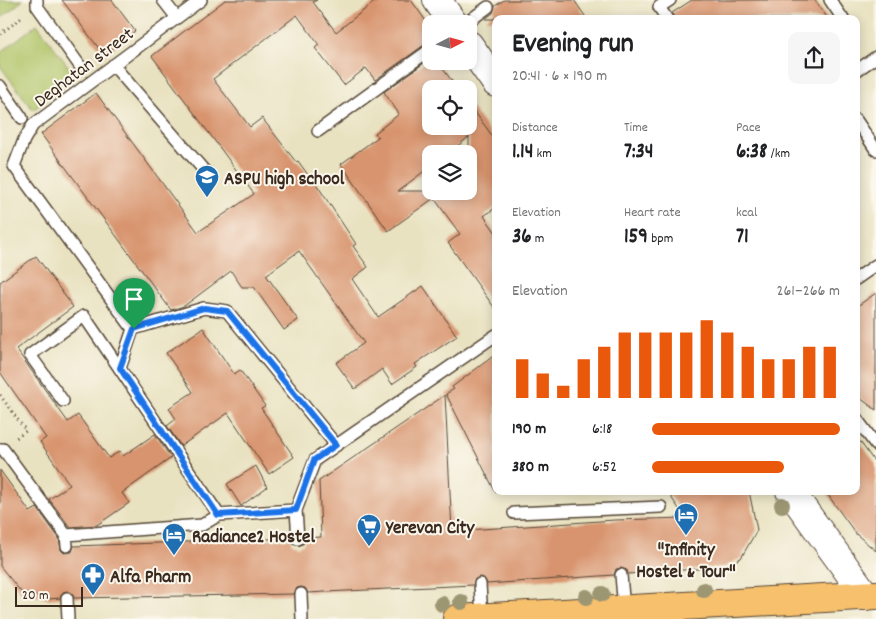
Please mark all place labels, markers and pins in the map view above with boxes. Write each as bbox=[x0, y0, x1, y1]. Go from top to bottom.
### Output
school or university icon: ASPU high school bbox=[194, 164, 220, 198]
place label: ASPU high school bbox=[224, 167, 345, 194]
pin bbox=[113, 278, 155, 329]
hotel icon: "Infinity Hostel & Tour" bbox=[673, 502, 699, 536]
supermarket icon: Yerevan City bbox=[356, 513, 382, 547]
place label: Yerevan City bbox=[385, 516, 476, 543]
hotel icon: Radiance2 Hostel bbox=[161, 522, 187, 556]
place label: Radiance2 Hostel bbox=[192, 525, 315, 552]
place label: "Infinity Hostel & Tour" bbox=[636, 538, 736, 587]
pharmacy icon: Alfa Pharm bbox=[80, 562, 106, 596]
place label: Alfa Pharm bbox=[110, 565, 191, 592]

